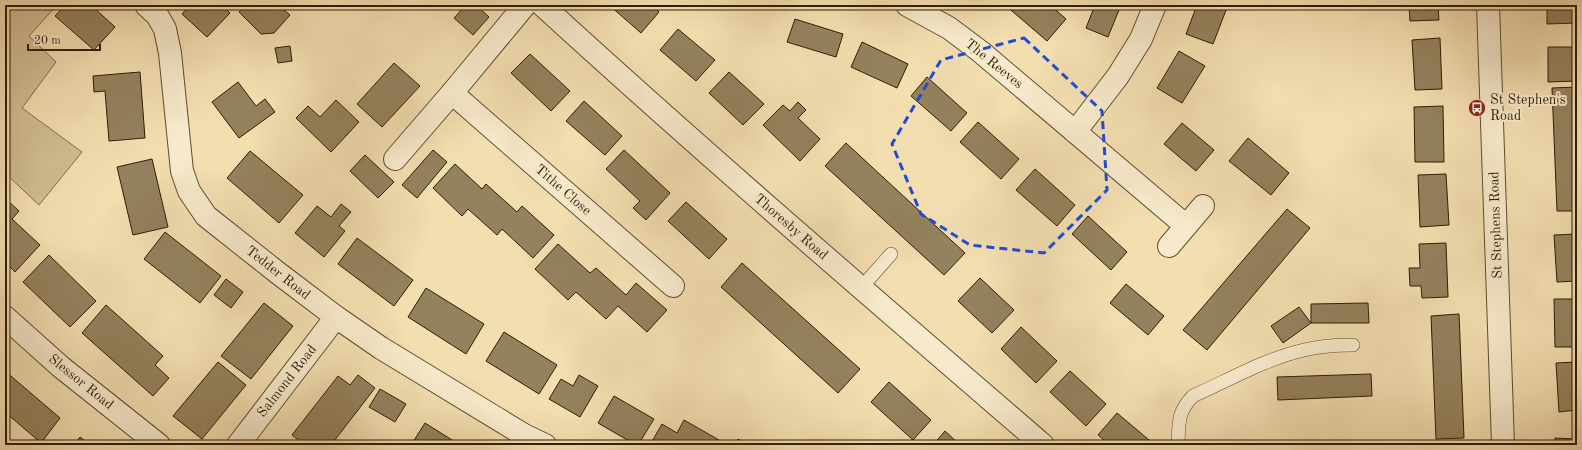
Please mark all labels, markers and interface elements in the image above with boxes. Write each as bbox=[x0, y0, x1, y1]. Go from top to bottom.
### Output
scale bar bbox=[28, 26, 100, 52]
text: 20 m bbox=[34, 35, 61, 47]
street label: The Reeves bbox=[962, 36, 1026, 92]
place label: St Stephen's Road bbox=[1490, 93, 1566, 123]
bus stop icon: St Stephen's Road bbox=[1467, 98, 1487, 118]
street label: Tithe Close bbox=[532, 162, 594, 218]
street label: St Stephens Road bbox=[1487, 171, 1505, 279]
street label: Thoresby Road bbox=[751, 191, 831, 263]
street label: Tedder Road bbox=[243, 244, 313, 302]
street label: Salmond Road bbox=[255, 342, 319, 420]
street label: Slessor Road bbox=[46, 352, 116, 412]

